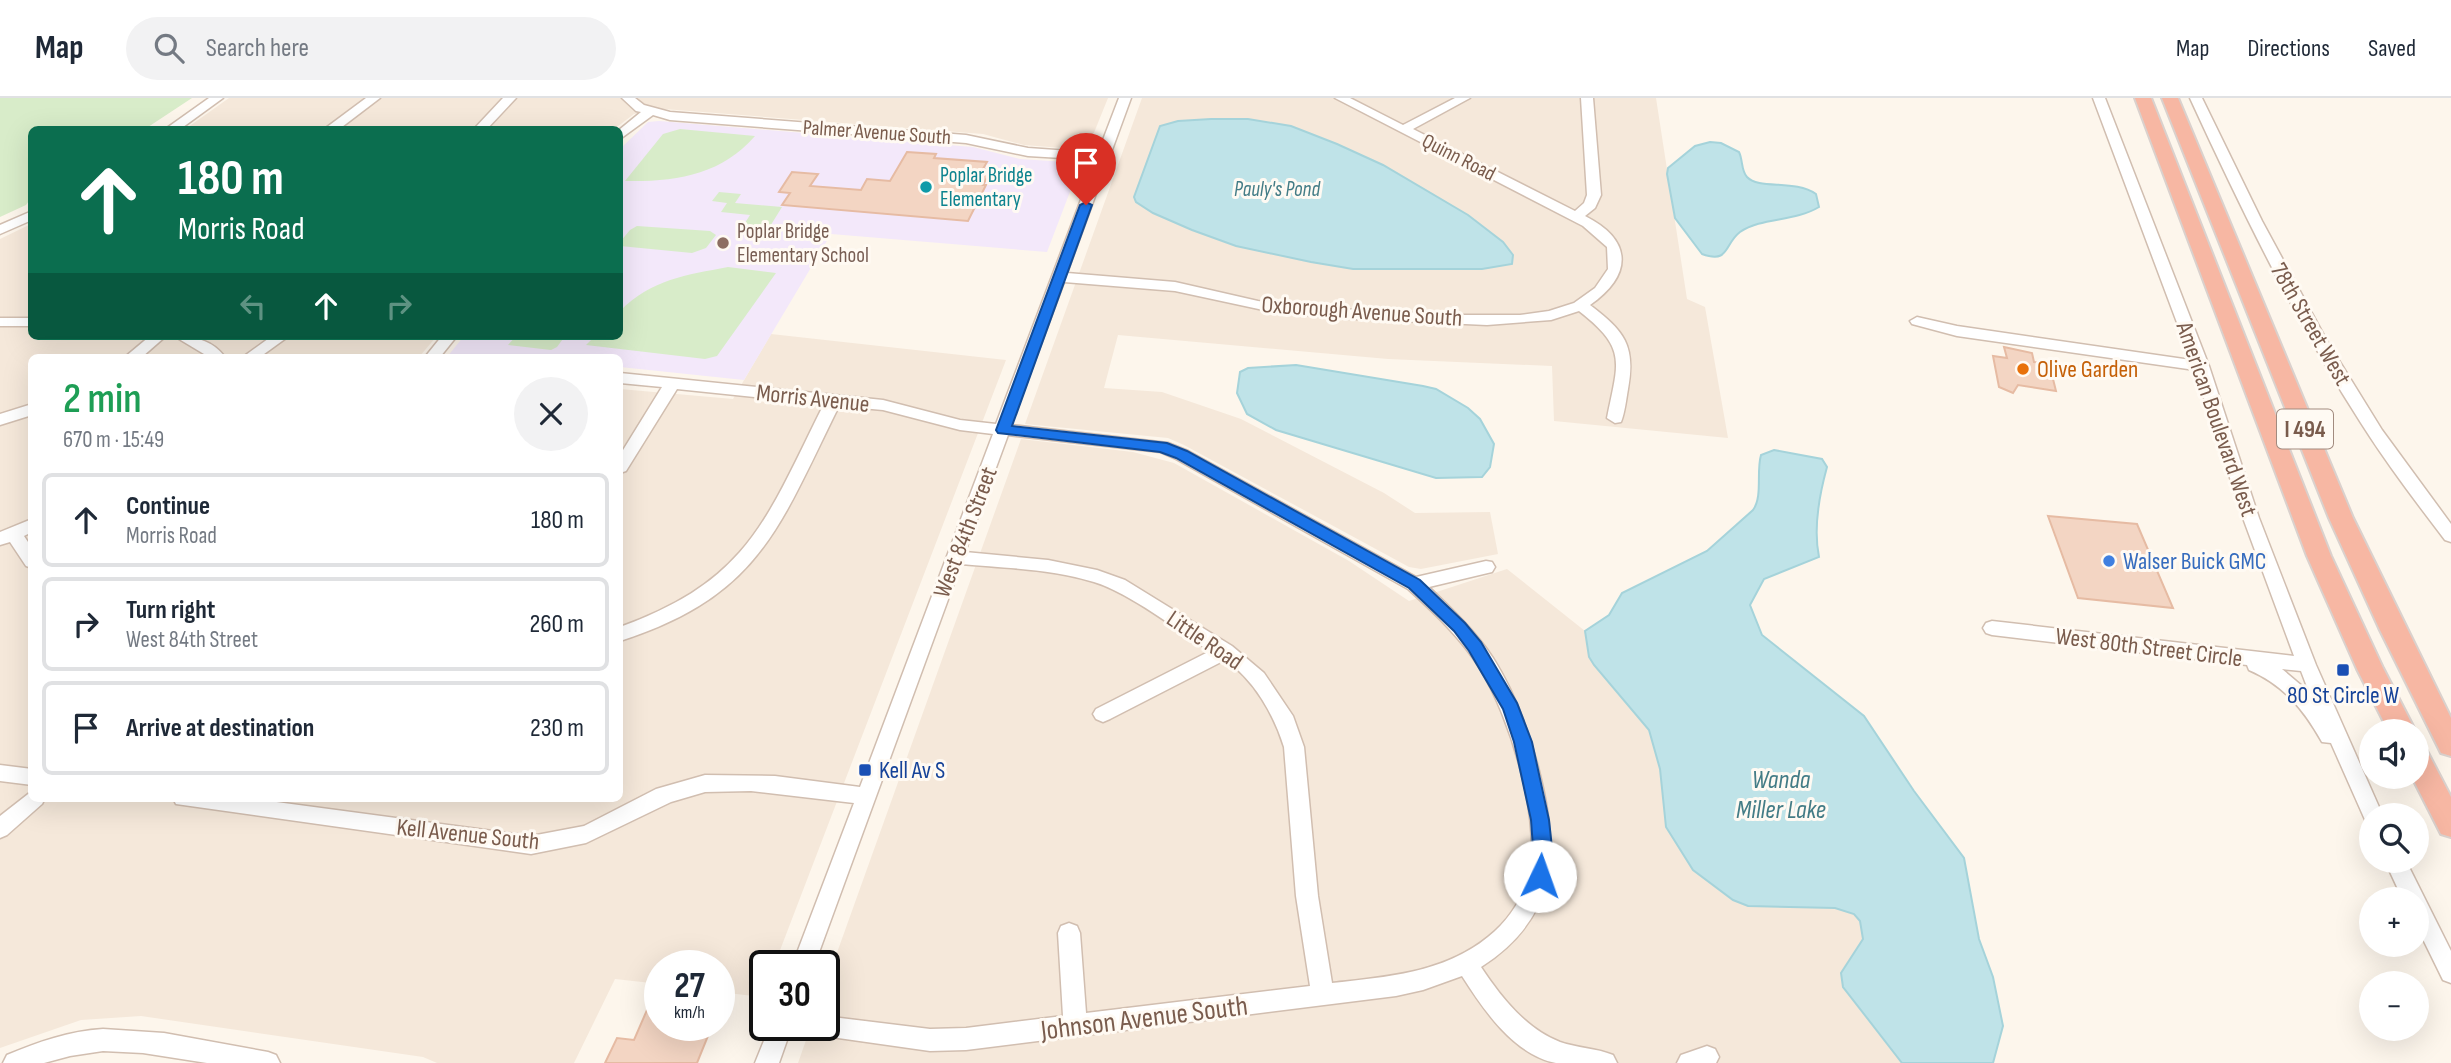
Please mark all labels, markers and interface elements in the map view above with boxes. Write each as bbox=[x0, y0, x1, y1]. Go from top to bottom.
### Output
search box bbox=[126, 17, 616, 80]
text: Map bbox=[35, 28, 84, 68]
icon: search bbox=[150, 29, 188, 67]
text: Search here bbox=[206, 33, 309, 64]
text: Map bbox=[2176, 34, 2209, 63]
text: Directions bbox=[2247, 34, 2330, 63]
text: Saved bbox=[2368, 34, 2416, 63]
street label: Palmer Avenue South bbox=[802, 115, 952, 150]
street label: Quinn Road bbox=[1418, 128, 1500, 187]
pin bbox=[1056, 133, 1116, 205]
icon: arrive bbox=[1067, 144, 1105, 182]
text: 180 m bbox=[178, 150, 284, 209]
icon: ahead bbox=[63, 154, 154, 245]
place label: Poplar Bridge Elementary bbox=[940, 163, 1032, 212]
water label: Pauly's Pond bbox=[1234, 177, 1321, 202]
marker: Poplar Bridge Elementary bbox=[918, 179, 934, 195]
text: Morris Road bbox=[178, 210, 305, 249]
place label: Poplar Bridge Elementary School bbox=[737, 219, 869, 268]
marker: Poplar Bridge Elementary School bbox=[715, 235, 731, 251]
street label: 78th Street West bbox=[2264, 258, 2357, 391]
icon: left bbox=[234, 287, 272, 325]
icon: ahead bbox=[307, 287, 345, 325]
icon: right bbox=[380, 287, 418, 325]
street label: Oxborough Avenue South bbox=[1261, 290, 1463, 333]
street label: American Boulevard West bbox=[2169, 317, 2263, 520]
place label: Olive Garden bbox=[2037, 355, 2138, 384]
marker: Olive Garden bbox=[2015, 361, 2031, 377]
text: 2 min bbox=[63, 374, 142, 425]
button: close bbox=[514, 377, 588, 451]
street label: Morris Avenue bbox=[755, 378, 871, 419]
road number: I 494 bbox=[2277, 410, 2333, 448]
text: 670 m · 15:49 bbox=[63, 426, 164, 454]
street label: West 84th Street bbox=[927, 463, 1004, 602]
text: Continue bbox=[126, 491, 210, 522]
icon: ahead bbox=[67, 501, 105, 539]
text: 180 m bbox=[531, 505, 584, 536]
text: Morris Road bbox=[126, 522, 217, 550]
place label: Walser Buick GMC bbox=[2123, 547, 2266, 576]
marker: Walser Buick GMC bbox=[2101, 553, 2117, 569]
text: Turn right bbox=[126, 595, 215, 626]
street label: Little Road bbox=[1161, 604, 1248, 676]
icon: right bbox=[67, 605, 105, 643]
text: 260 m bbox=[529, 609, 584, 640]
street label: West 80th Street Circle bbox=[2054, 622, 2244, 673]
text: West 84th Street bbox=[126, 626, 258, 654]
marker: 80 St Circle W bbox=[2335, 662, 2351, 678]
place label: 80 St Circle W bbox=[2287, 681, 2399, 710]
icon: arrive bbox=[67, 709, 105, 747]
text: Arrive at destination bbox=[126, 713, 314, 744]
text: 230 m bbox=[530, 713, 584, 744]
map controls bbox=[2359, 719, 2429, 1041]
button: sound bbox=[2359, 719, 2429, 789]
place label: Kell Av S bbox=[879, 756, 945, 785]
marker: Kell Av S bbox=[857, 762, 873, 778]
water label: Wanda Miller Lake bbox=[1736, 765, 1826, 826]
button: search bbox=[2359, 803, 2429, 873]
street label: Kell Avenue South bbox=[395, 813, 541, 856]
position arrow bbox=[1503, 839, 1577, 913]
button: + bbox=[2359, 887, 2429, 957]
speed limit sign: 30 bbox=[749, 950, 840, 1041]
text: 27 bbox=[674, 965, 705, 1008]
button: − bbox=[2359, 971, 2429, 1041]
street label: Johnson Avenue South bbox=[1038, 989, 1250, 1048]
text: km/h bbox=[674, 1002, 705, 1023]

